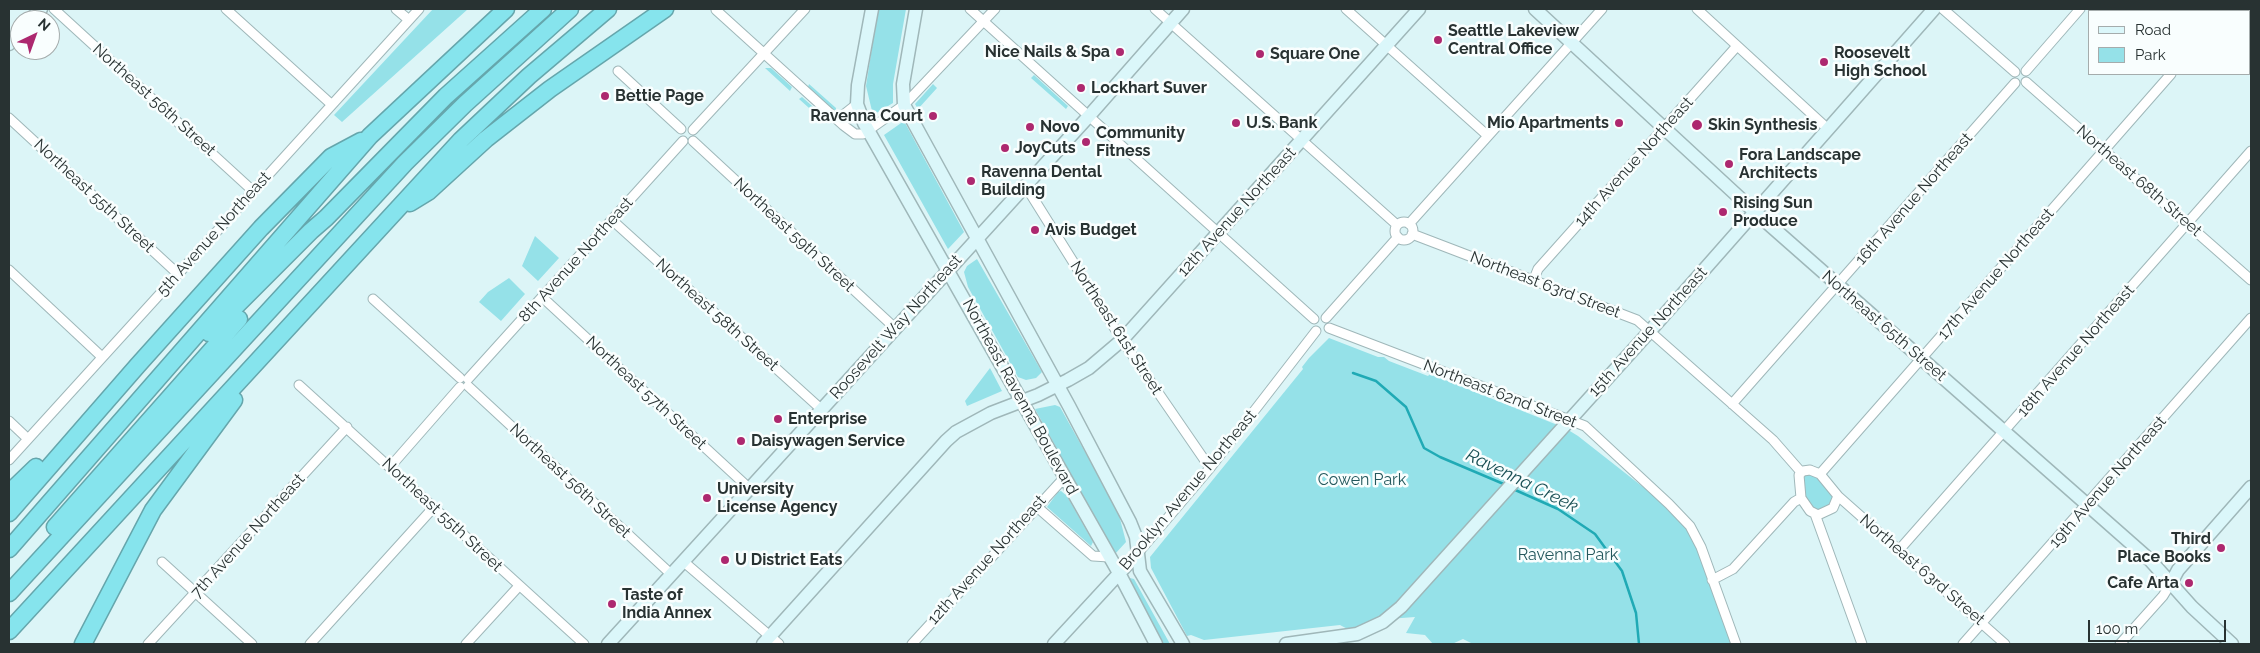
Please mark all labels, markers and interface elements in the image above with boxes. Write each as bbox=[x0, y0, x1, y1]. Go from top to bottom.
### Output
north arrow bbox=[10, 10, 60, 60]
legend bbox=[2088, 10, 2250, 75]
text: N bbox=[35, 15, 54, 34]
place label: Seattle Lakeview Central Office bbox=[1448, 21, 1579, 59]
text: Road bbox=[2135, 21, 2171, 39]
marker: Seattle Lakeview Central Office bbox=[1432, 34, 1444, 46]
street label: Northeast 56th Street bbox=[89, 40, 219, 160]
place label: Nice Nails & Spa bbox=[985, 42, 1110, 62]
place label: Roosevelt High School bbox=[1834, 43, 1927, 81]
place label: Square One bbox=[1270, 44, 1360, 64]
marker: Nice Nails & Spa bbox=[1114, 46, 1126, 58]
text: Park bbox=[2135, 46, 2166, 64]
marker: Square One bbox=[1254, 48, 1266, 60]
marker: Roosevelt High School bbox=[1818, 56, 1830, 68]
place label: Lockhart Suver bbox=[1091, 78, 1207, 98]
marker: Lockhart Suver bbox=[1075, 82, 1087, 94]
place label: Bettie Page bbox=[615, 86, 704, 106]
marker: Bettie Page bbox=[599, 90, 611, 102]
street label: 14th Avenue Northeast bbox=[1571, 93, 1697, 231]
place label: Ravenna Court bbox=[810, 106, 923, 126]
marker: Ravenna Court bbox=[927, 110, 939, 122]
place label: U.S. Bank bbox=[1246, 113, 1317, 133]
place label: Mio Apartments bbox=[1487, 113, 1609, 133]
place label: Skin Synthesis bbox=[1708, 115, 1818, 135]
place label: Novo bbox=[1040, 117, 1080, 137]
marker: U.S. Bank bbox=[1230, 117, 1242, 129]
marker: Mio Apartments bbox=[1613, 117, 1625, 129]
marker: Skin Synthesis bbox=[1690, 118, 1704, 132]
marker: Novo bbox=[1024, 121, 1036, 133]
street label: Northeast 68th Street bbox=[2072, 121, 2206, 241]
place label: Community Fitness bbox=[1096, 123, 1185, 161]
street label: 16th Avenue Northeast bbox=[1851, 129, 1977, 269]
street label: Northeast 55th Street bbox=[30, 135, 158, 257]
marker: Community Fitness bbox=[1080, 136, 1092, 148]
place label: JoyCuts bbox=[1015, 138, 1076, 158]
marker: JoyCuts bbox=[999, 142, 1011, 154]
street label: 12th Avenue Northeast bbox=[1174, 143, 1300, 281]
place label: Fora Landscape Architects bbox=[1739, 145, 1861, 183]
marker: Fora Landscape Architects bbox=[1723, 158, 1735, 170]
place label: Ravenna Dental Building bbox=[981, 162, 1102, 200]
street label: 5th Avenue Northeast bbox=[153, 168, 275, 300]
street label: Northeast 59th Street bbox=[729, 174, 859, 296]
marker: Ravenna Dental Building bbox=[965, 175, 977, 187]
street label: 8th Avenue Northeast bbox=[515, 193, 637, 327]
place label: Rising Sun Produce bbox=[1733, 193, 1813, 231]
street label: 17th Avenue Northeast bbox=[1934, 204, 2058, 344]
marker: Rising Sun Produce bbox=[1717, 206, 1729, 218]
place label: Avis Budget bbox=[1045, 220, 1137, 240]
marker: Avis Budget bbox=[1029, 224, 1041, 236]
street label: Northeast 63rd Street bbox=[1467, 247, 1623, 323]
street label: Roosevelt Way Northeast bbox=[826, 251, 966, 403]
street label: Northeast 58th Street bbox=[652, 255, 782, 375]
street label: Northeast 61st Street bbox=[1066, 258, 1166, 398]
street label: 15th Avenue Northeast bbox=[1585, 263, 1711, 401]
street label: Northeast 65th Street bbox=[1818, 267, 1950, 385]
street label: 18th Avenue Northeast bbox=[2013, 281, 2139, 421]
street label: Northeast Ravenna Boulevard bbox=[958, 296, 1082, 498]
street label: Northeast 57th Street bbox=[582, 332, 710, 454]
street label: Northeast 62nd Street bbox=[1420, 356, 1580, 432]
street label: Brooklyn Avenue Northeast bbox=[1115, 406, 1261, 574]
place label: Enterprise bbox=[788, 409, 867, 429]
street label: 19th Avenue Northeast bbox=[2045, 412, 2171, 552]
marker: Enterprise bbox=[772, 413, 784, 425]
street label: Northeast 56th Street bbox=[505, 420, 635, 542]
place label: Daisywagen Service bbox=[751, 431, 905, 451]
marker: Daisywagen Service bbox=[735, 435, 747, 447]
water label: Ravenna Creek bbox=[1462, 445, 1582, 517]
street label: Northeast 55th Street bbox=[378, 454, 506, 576]
street label: 7th Avenue Northeast bbox=[187, 470, 309, 602]
park label: Cowen Park bbox=[1318, 470, 1406, 490]
place label: University License Agency bbox=[717, 479, 838, 517]
street label: 12th Avenue Northeast bbox=[924, 491, 1050, 629]
marker: University License Agency bbox=[701, 492, 713, 504]
street label: Northeast 63rd Street bbox=[1856, 511, 1988, 629]
place label: Third Place Books bbox=[2117, 529, 2211, 567]
marker: Third Place Books bbox=[2215, 542, 2227, 554]
park label: Ravenna Park bbox=[1518, 545, 1618, 565]
place label: U District Eats bbox=[735, 550, 842, 570]
marker: U District Eats bbox=[719, 554, 731, 566]
place label: Cafe Arta bbox=[2107, 573, 2179, 593]
marker: Cafe Arta bbox=[2183, 577, 2195, 589]
place label: Taste of India Annex bbox=[622, 585, 711, 623]
marker: Taste of India Annex bbox=[606, 598, 618, 610]
scale bar bbox=[2090, 610, 2228, 642]
text: 100 m bbox=[2096, 620, 2138, 638]

